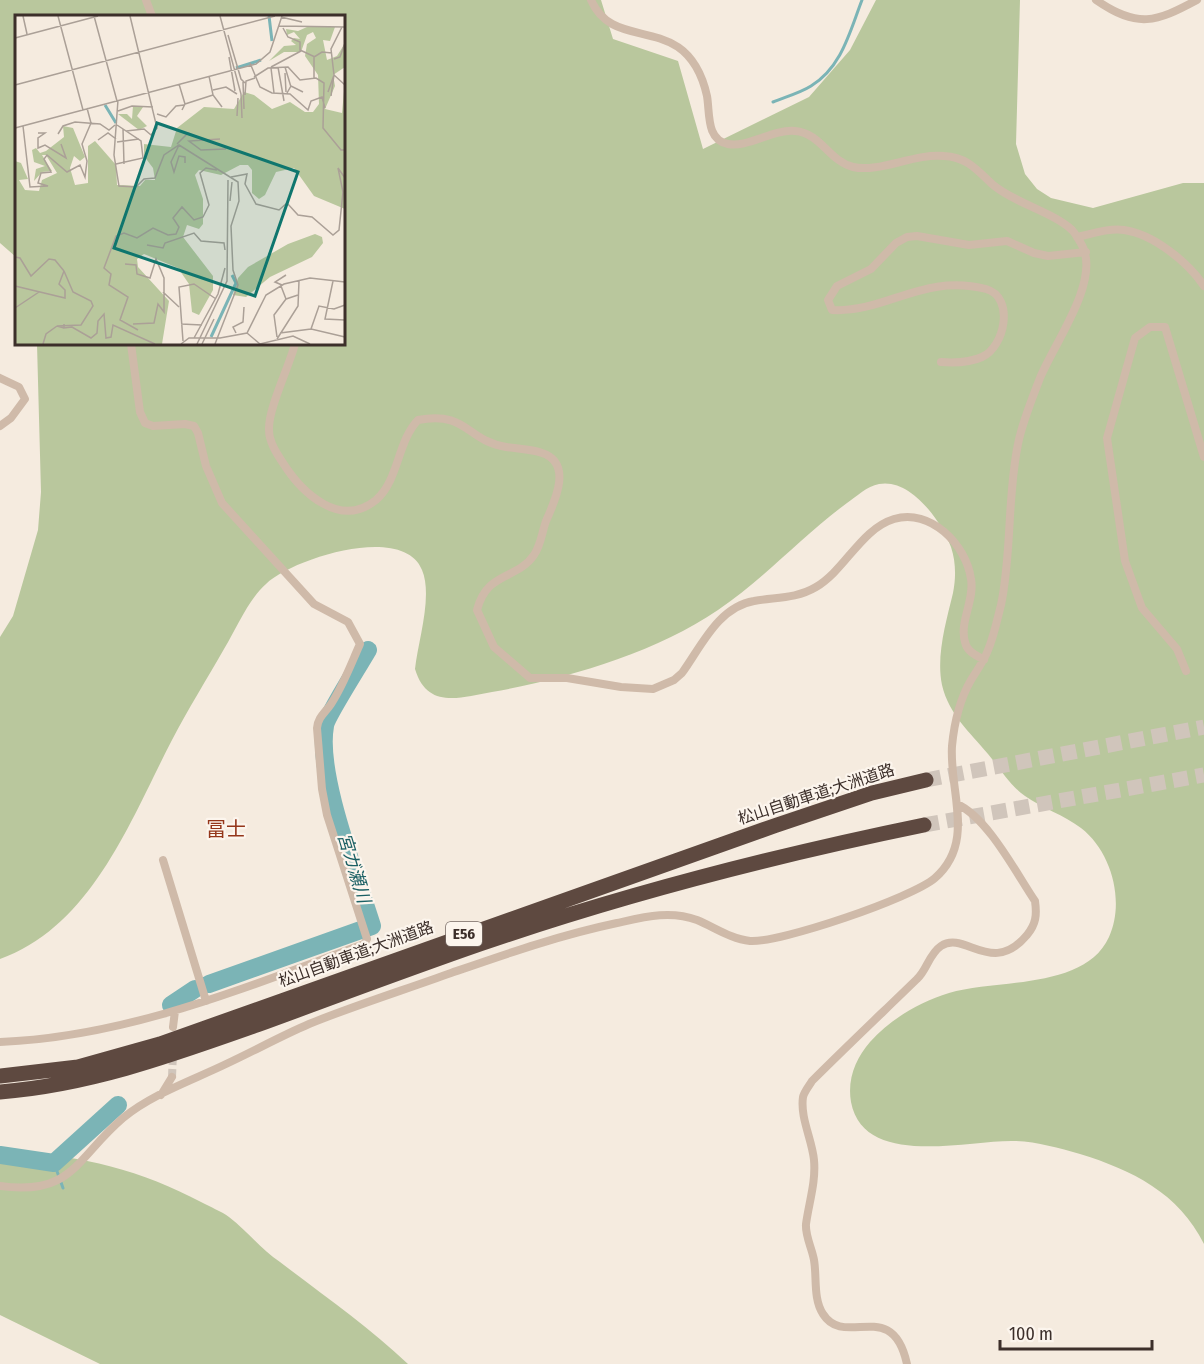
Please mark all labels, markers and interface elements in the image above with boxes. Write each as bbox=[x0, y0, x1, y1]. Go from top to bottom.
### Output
inset map bbox=[15, 15, 345, 345]
street label: 松山自動車道;大洲道路 bbox=[735, 760, 897, 828]
district label: 冨士 bbox=[206, 817, 246, 841]
water label: 宮ガ瀬川 bbox=[333, 830, 376, 908]
street label: 松山自動車道;大洲道路 bbox=[276, 917, 436, 991]
road number: E56 bbox=[446, 922, 482, 946]
scale bar bbox=[1000, 1313, 1152, 1351]
text: 100 m bbox=[1009, 1323, 1053, 1345]

